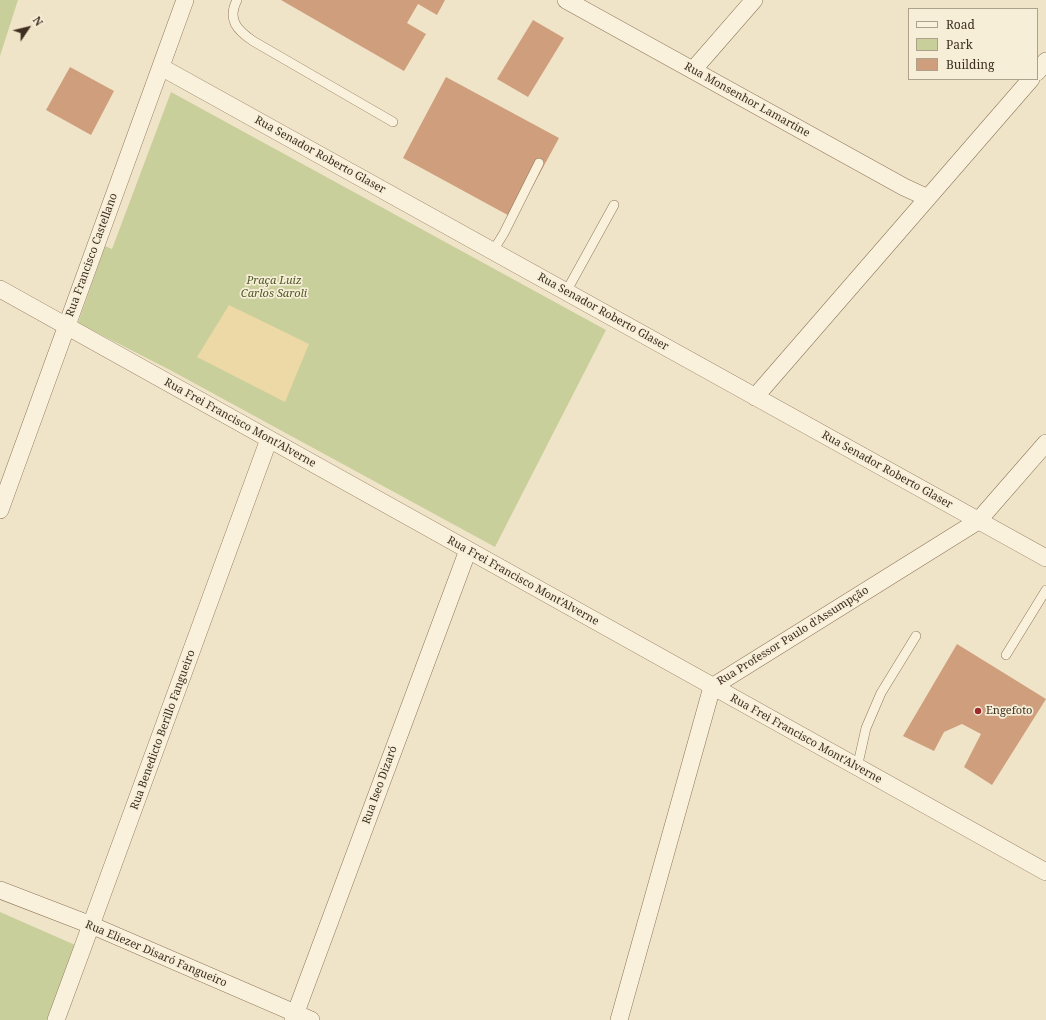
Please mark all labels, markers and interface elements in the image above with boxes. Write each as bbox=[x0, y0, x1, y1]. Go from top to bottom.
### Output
north arrow bbox=[8, 8, 48, 48]
legend bbox=[908, 8, 1038, 80]
text: N bbox=[30, 13, 47, 29]
text: Road bbox=[946, 16, 975, 33]
text: Park bbox=[946, 36, 973, 53]
text: Building bbox=[946, 56, 994, 73]
street label: Rua Monsenhor Lamartine bbox=[682, 60, 812, 140]
street label: Rua Senador Roberto Glaser bbox=[252, 113, 388, 197]
street label: Rua Francisco Castellano bbox=[63, 191, 121, 319]
street label: Rua Senador Roberto Glaser bbox=[535, 270, 671, 354]
park label: Praça Luiz Carlos Saroli bbox=[241, 274, 307, 300]
street label: Rua Frei Francisco Mont'Alverne bbox=[162, 376, 318, 470]
street label: Rua Senador Roberto Glaser bbox=[819, 428, 955, 512]
street label: Rua Frei Francisco Mont'Alverne bbox=[445, 534, 601, 628]
street label: Rua Professor Paulo d'Assumpção bbox=[715, 584, 871, 688]
street label: Rua Benedicto Berillo Fangueiro bbox=[128, 648, 198, 812]
street label: Rua Frei Francisco Mont'Alverne bbox=[728, 692, 884, 786]
place label: Engefoto bbox=[986, 704, 1032, 718]
marker: Engefoto bbox=[973, 706, 983, 716]
street label: Rua Iseo Dizaró bbox=[360, 744, 400, 826]
street label: Rua Eliezer Disaró Fangueiro bbox=[83, 918, 229, 990]

